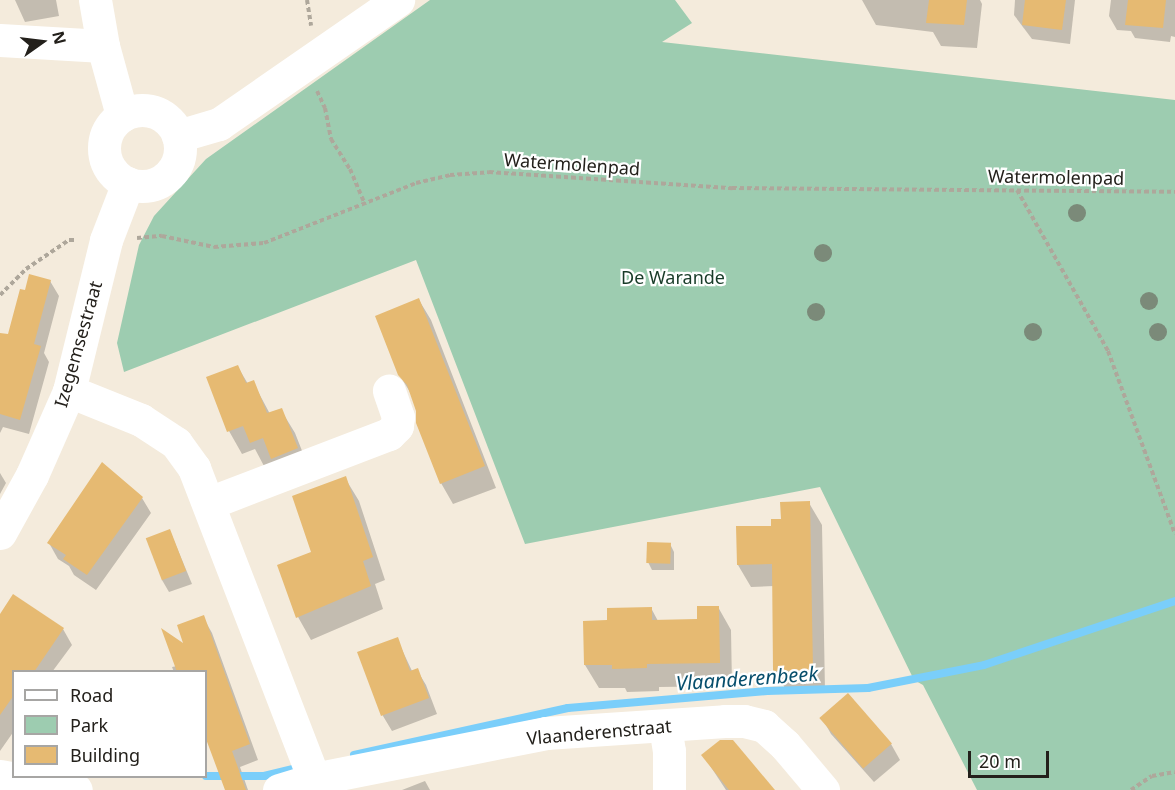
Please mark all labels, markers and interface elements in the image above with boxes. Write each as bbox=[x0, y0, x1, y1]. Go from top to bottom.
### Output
north arrow bbox=[12, 12, 72, 72]
text: N bbox=[47, 29, 72, 47]
street label: Watermolenpad bbox=[503, 148, 641, 180]
street label: Watermolenpad bbox=[988, 165, 1124, 189]
park label: De Warande bbox=[621, 266, 725, 288]
street label: Izegemsestraat bbox=[50, 278, 106, 410]
water label: Vlaanderenbeek bbox=[675, 661, 819, 695]
legend bbox=[12, 670, 207, 778]
text: Road bbox=[70, 683, 113, 707]
text: Park bbox=[70, 713, 108, 737]
street label: Vlaanderenstraat bbox=[526, 715, 672, 749]
scale bar bbox=[971, 739, 1052, 777]
text: Building bbox=[70, 743, 140, 767]
text: 20 m bbox=[979, 749, 1021, 773]

